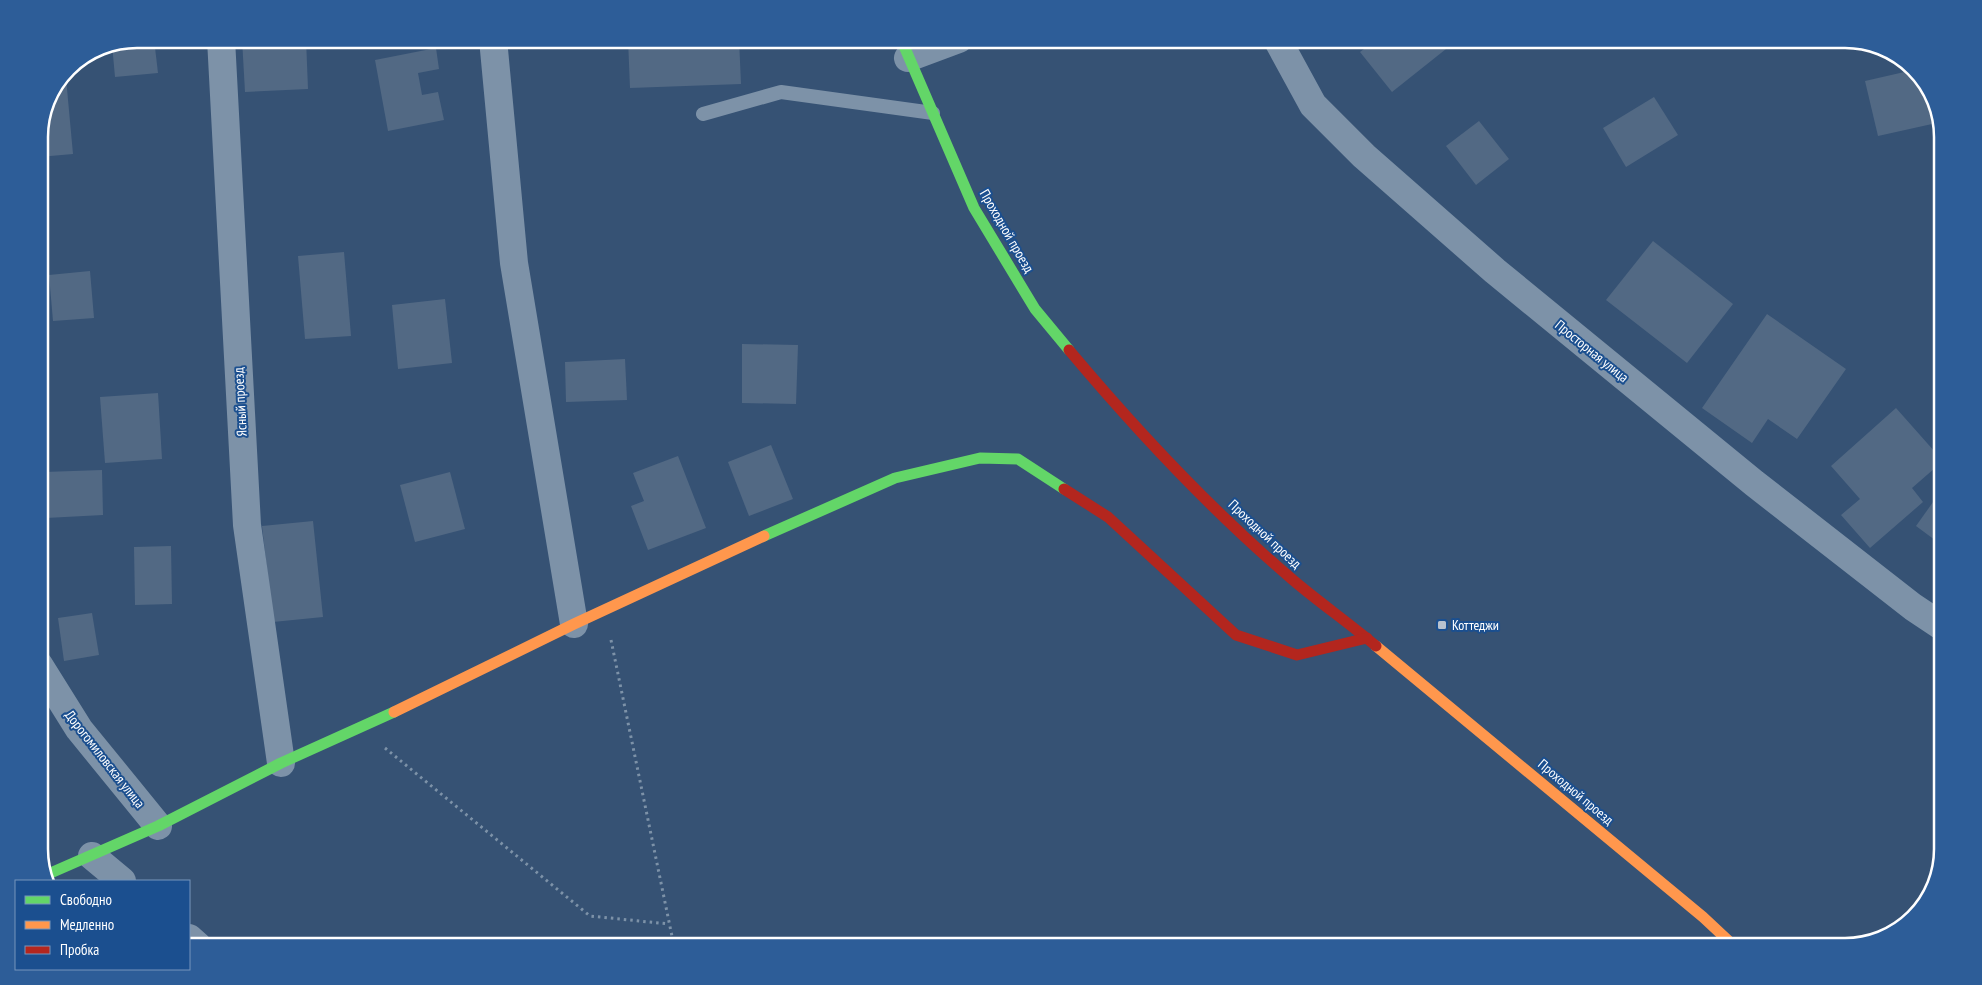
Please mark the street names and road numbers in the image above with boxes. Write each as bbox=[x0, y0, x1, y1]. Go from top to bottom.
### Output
street label: Проходной проезд bbox=[976, 186, 1038, 276]
street label: Просторная улица bbox=[1552, 316, 1632, 386]
street label: Ясный проезд bbox=[229, 367, 251, 437]
street label: Проходной проезд bbox=[1225, 496, 1305, 572]
street label: Дорогомиловская улица bbox=[61, 706, 149, 812]
street label: Проходной проезд bbox=[1534, 755, 1618, 829]

